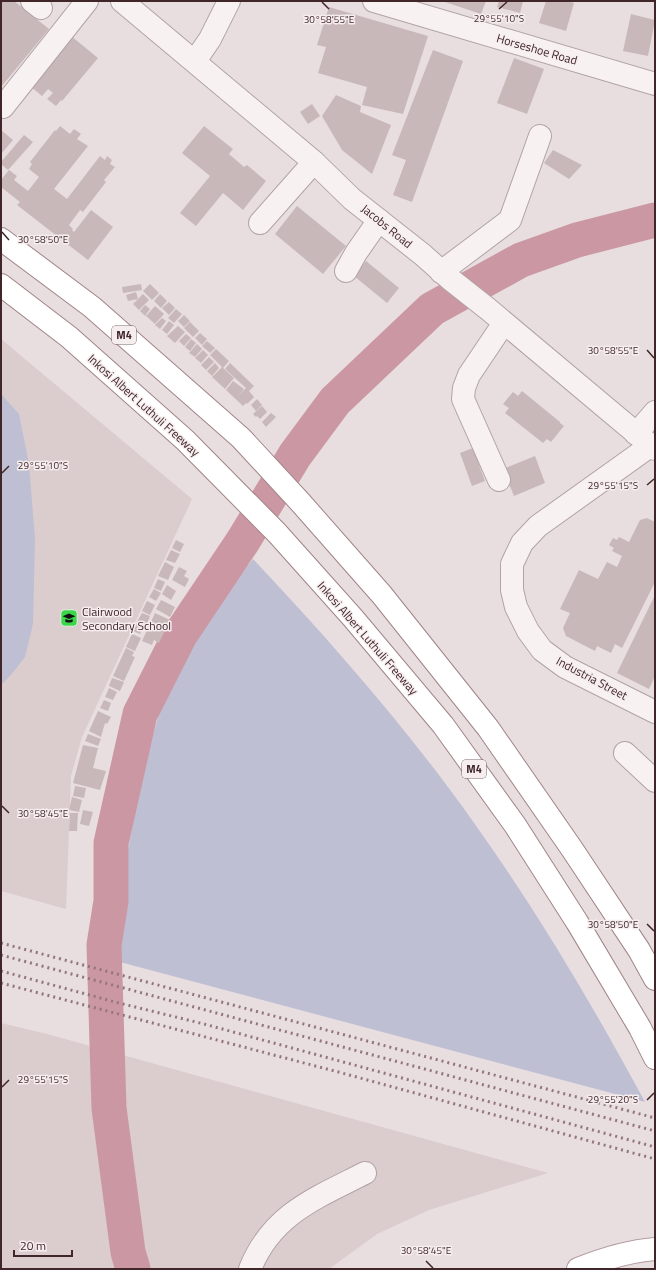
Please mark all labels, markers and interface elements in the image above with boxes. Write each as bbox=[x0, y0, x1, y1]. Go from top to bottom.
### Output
text: 29°55'10"S bbox=[474, 11, 524, 26]
text: 30°58'55"E bbox=[304, 12, 355, 27]
street label: Horseshoe Road bbox=[494, 28, 580, 70]
street label: Jacobs Road bbox=[357, 199, 417, 253]
text: 30°58'50"E bbox=[18, 232, 69, 247]
road number: M4 bbox=[112, 326, 136, 344]
text: 30°58'55"E bbox=[588, 343, 639, 358]
street label: Inkosi Albert Luthuli Freeway bbox=[84, 349, 205, 461]
text: 29°55'10"S bbox=[18, 458, 68, 473]
text: 29°55'15"S bbox=[588, 478, 638, 493]
street label: Inkosi Albert Luthuli Freeway bbox=[313, 577, 423, 699]
place label: Clairwood Secondary School bbox=[82, 602, 171, 635]
school or university icon: Clairwood Secondary School bbox=[59, 608, 79, 628]
street label: Industria Street bbox=[553, 651, 632, 705]
road number: M4 bbox=[462, 760, 486, 778]
text: 30°58'45"E bbox=[18, 806, 69, 821]
text: 30°58'50"E bbox=[588, 917, 639, 932]
text: 29°55'15"S bbox=[18, 1072, 68, 1087]
text: 29°55'20"S bbox=[588, 1092, 638, 1107]
scale bar bbox=[14, 1232, 72, 1258]
text: 20 m bbox=[20, 1236, 46, 1255]
text: 30°58'45"E bbox=[401, 1243, 452, 1258]

